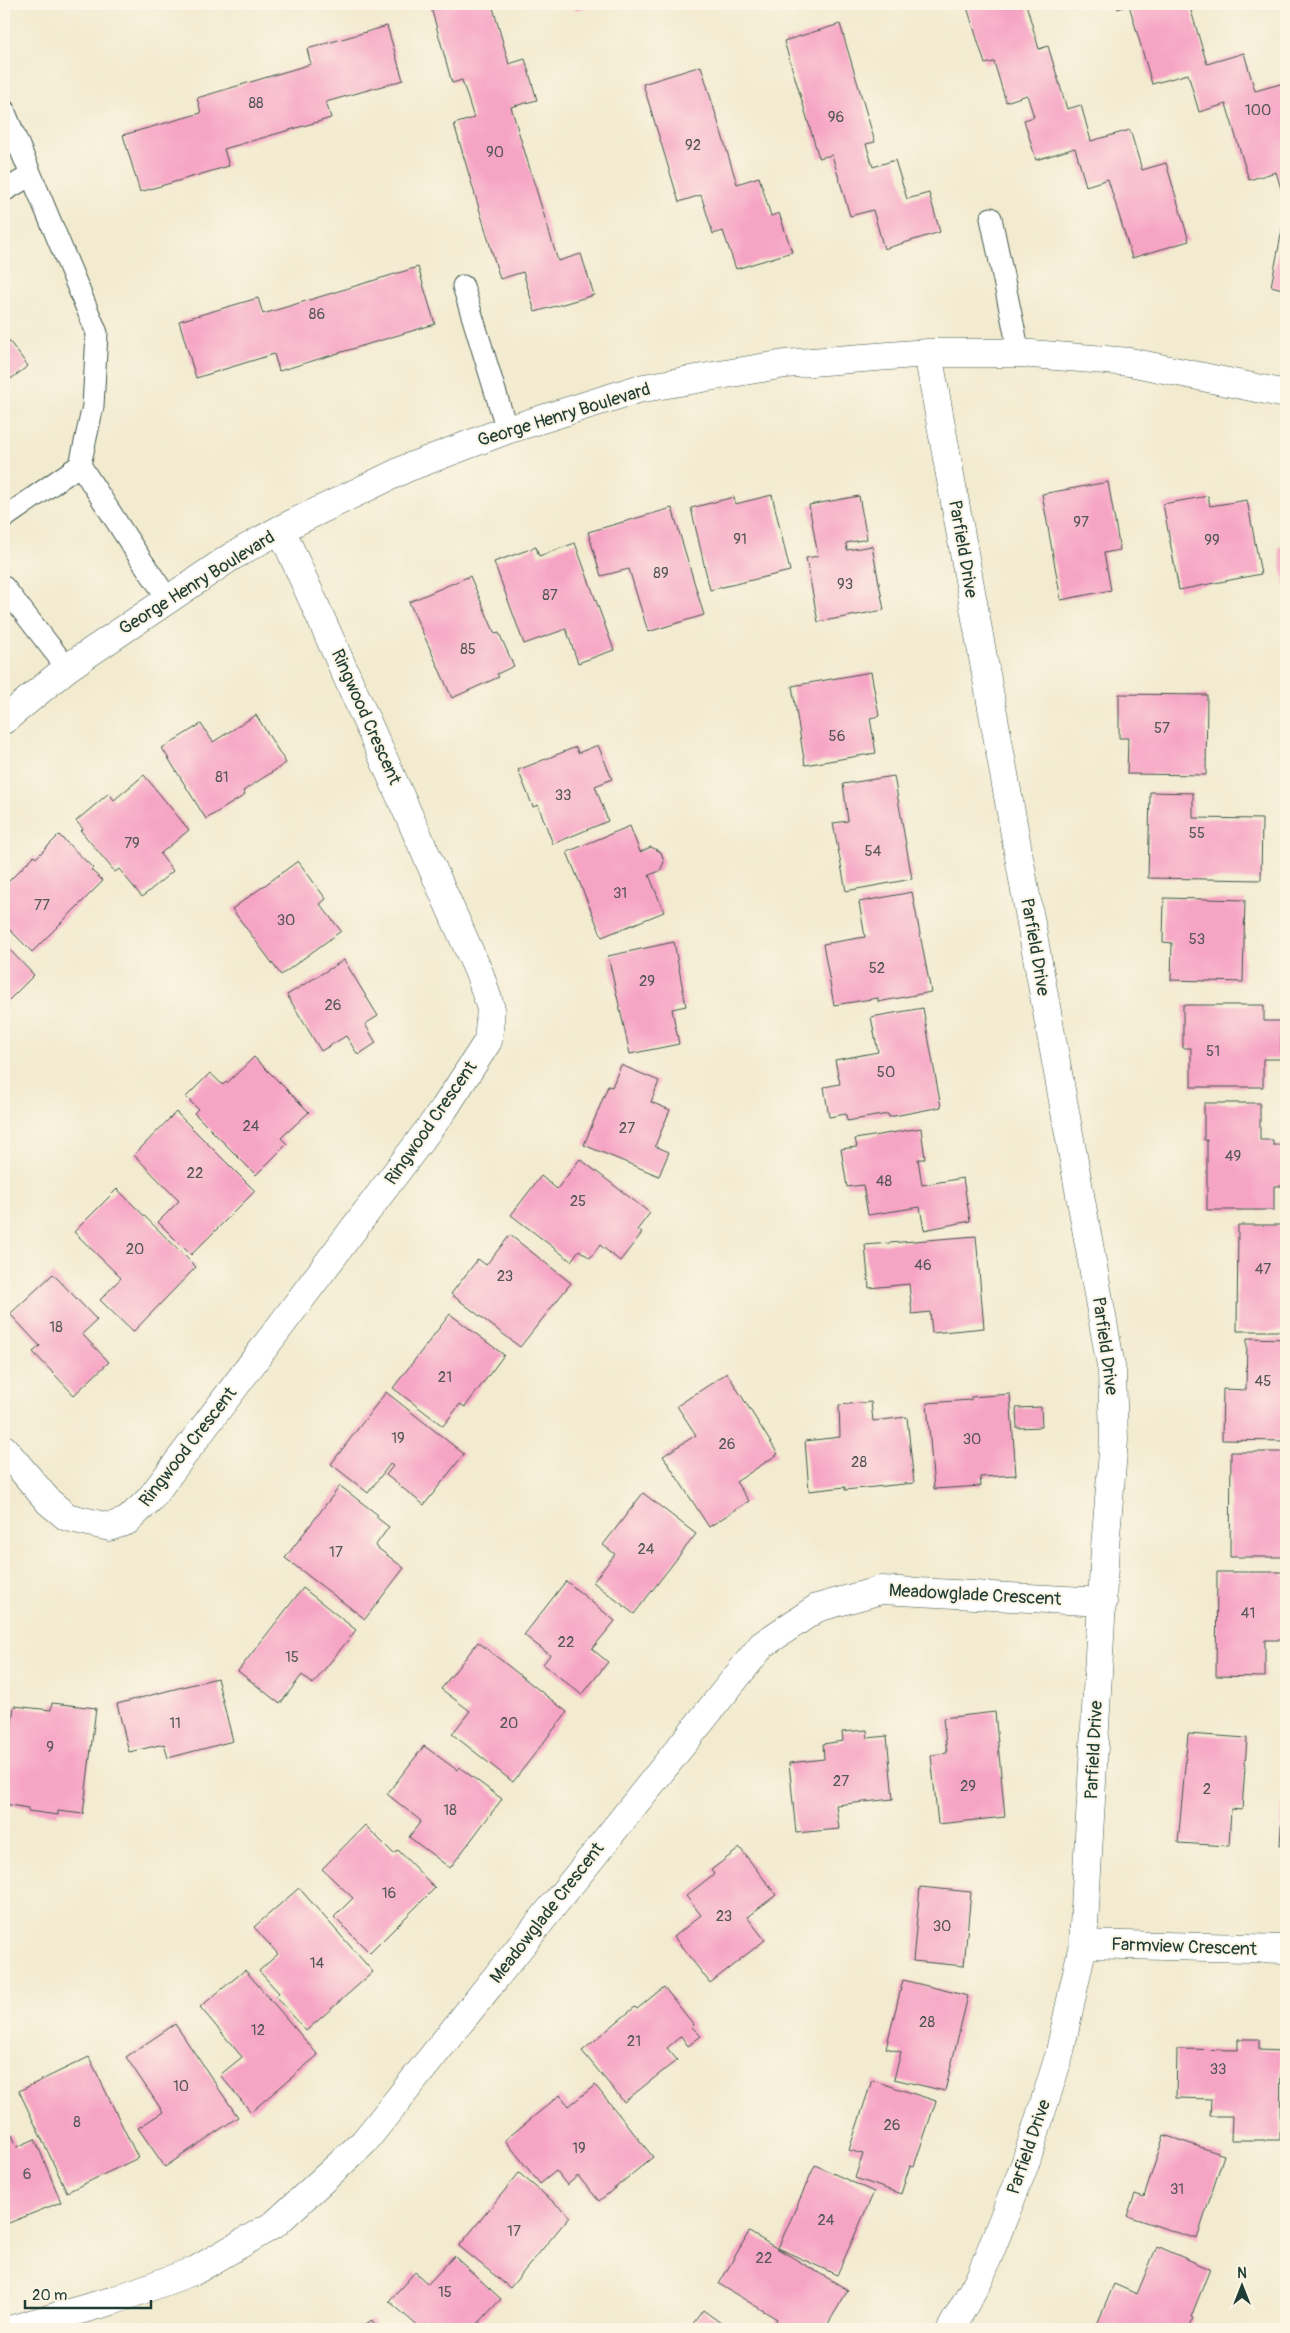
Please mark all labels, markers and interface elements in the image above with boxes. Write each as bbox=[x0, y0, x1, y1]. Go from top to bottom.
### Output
house number: 88 bbox=[248, 94, 264, 113]
house number: 100 bbox=[1245, 101, 1271, 120]
house number: 96 bbox=[828, 108, 844, 127]
house number: 92 bbox=[685, 136, 701, 155]
house number: 90 bbox=[486, 143, 504, 162]
house number: 86 bbox=[309, 305, 325, 324]
street label: George Henry Boulevard bbox=[475, 378, 653, 452]
street label: Parfield Drive bbox=[943, 498, 983, 600]
house number: 97 bbox=[1073, 513, 1089, 532]
street label: George Henry Boulevard bbox=[115, 526, 279, 640]
house number: 91 bbox=[733, 530, 747, 549]
house number: 99 bbox=[1204, 531, 1220, 550]
house number: 89 bbox=[653, 564, 669, 583]
house number: 93 bbox=[837, 575, 853, 594]
house number: 87 bbox=[542, 586, 558, 605]
house number: 85 bbox=[460, 640, 476, 659]
street label: Ringwood Crescent bbox=[326, 646, 406, 789]
house number: 57 bbox=[1154, 719, 1170, 738]
house number: 56 bbox=[829, 727, 845, 746]
house number: 81 bbox=[215, 768, 229, 787]
house number: 33 bbox=[555, 786, 571, 805]
house number: 55 bbox=[1189, 824, 1205, 843]
house number: 79 bbox=[124, 834, 140, 853]
house number: 54 bbox=[865, 842, 882, 861]
house number: 31 bbox=[613, 884, 627, 903]
house number: 77 bbox=[34, 896, 50, 915]
street label: Parfield Drive bbox=[1015, 896, 1055, 998]
house number: 30 bbox=[277, 911, 295, 930]
house number: 53 bbox=[1189, 930, 1205, 949]
house number: 52 bbox=[869, 959, 885, 978]
house number: 29 bbox=[639, 972, 655, 991]
house number: 26 bbox=[324, 996, 342, 1015]
house number: 51 bbox=[1206, 1042, 1220, 1061]
street label: Ringwood Crescent bbox=[380, 1056, 483, 1189]
house number: 50 bbox=[877, 1063, 895, 1082]
house number: 24 bbox=[242, 1117, 260, 1136]
house number: 27 bbox=[619, 1119, 635, 1138]
house number: 49 bbox=[1225, 1147, 1241, 1166]
house number: 22 bbox=[187, 1164, 203, 1183]
house number: 48 bbox=[876, 1172, 893, 1191]
house number: 25 bbox=[570, 1192, 586, 1211]
house number: 20 bbox=[126, 1240, 144, 1259]
house number: 46 bbox=[914, 1256, 932, 1275]
house number: 47 bbox=[1255, 1260, 1271, 1279]
house number: 23 bbox=[497, 1267, 513, 1286]
street label: Parfield Drive bbox=[1087, 1295, 1123, 1397]
house number: 18 bbox=[49, 1318, 63, 1337]
house number: 21 bbox=[438, 1368, 452, 1387]
house number: 45 bbox=[1255, 1372, 1271, 1391]
street label: Ringwood Crescent bbox=[134, 1382, 242, 1512]
house number: 19 bbox=[391, 1429, 405, 1448]
house number: 30 bbox=[963, 1430, 981, 1449]
house number: 26 bbox=[718, 1435, 736, 1454]
house number: 28 bbox=[851, 1453, 867, 1472]
house number: 24 bbox=[637, 1540, 655, 1559]
house number: 17 bbox=[329, 1543, 343, 1562]
street label: Meadowglade Crescent bbox=[888, 1579, 1063, 1611]
house number: 41 bbox=[1241, 1604, 1255, 1623]
house number: 22 bbox=[558, 1633, 574, 1652]
house number: 15 bbox=[285, 1648, 299, 1667]
street label: Parfield Drive bbox=[1080, 1700, 1108, 1800]
house number: 11 bbox=[169, 1714, 181, 1733]
house number: 20 bbox=[500, 1714, 518, 1733]
house number: 9 bbox=[46, 1738, 54, 1757]
house number: 27 bbox=[833, 1772, 849, 1791]
house number: 29 bbox=[960, 1777, 976, 1796]
house number: 2 bbox=[1203, 1780, 1211, 1799]
house number: 18 bbox=[443, 1801, 457, 1820]
street label: Meadowglade Crescent bbox=[485, 1837, 610, 1988]
house number: 16 bbox=[382, 1884, 396, 1903]
house number: 23 bbox=[716, 1907, 732, 1926]
house number: 30 bbox=[933, 1917, 951, 1936]
street label: Farmview Crescent bbox=[1111, 1933, 1258, 1961]
house number: 14 bbox=[310, 1954, 325, 1973]
house number: 28 bbox=[919, 2013, 935, 2032]
house number: 12 bbox=[251, 2021, 265, 2040]
house number: 21 bbox=[627, 2032, 641, 2051]
house number: 33 bbox=[1210, 2060, 1226, 2079]
house number: 10 bbox=[173, 2077, 189, 2096]
street label: Parfield Drive bbox=[1002, 2096, 1056, 2197]
house number: 8 bbox=[73, 2113, 81, 2132]
house number: 26 bbox=[883, 2116, 901, 2135]
house number: 19 bbox=[572, 2139, 586, 2158]
house number: 6 bbox=[23, 2165, 31, 2184]
house number: 31 bbox=[1170, 2180, 1184, 2199]
house number: 24 bbox=[817, 2211, 835, 2230]
house number: 17 bbox=[507, 2222, 521, 2241]
house number: 22 bbox=[756, 2249, 772, 2268]
north arrow bbox=[1218, 2260, 1268, 2310]
text: N bbox=[1237, 2265, 1247, 2282]
scale bar bbox=[25, 2278, 151, 2310]
house number: 15 bbox=[438, 2283, 452, 2302]
text: 20 m bbox=[32, 2286, 67, 2305]

